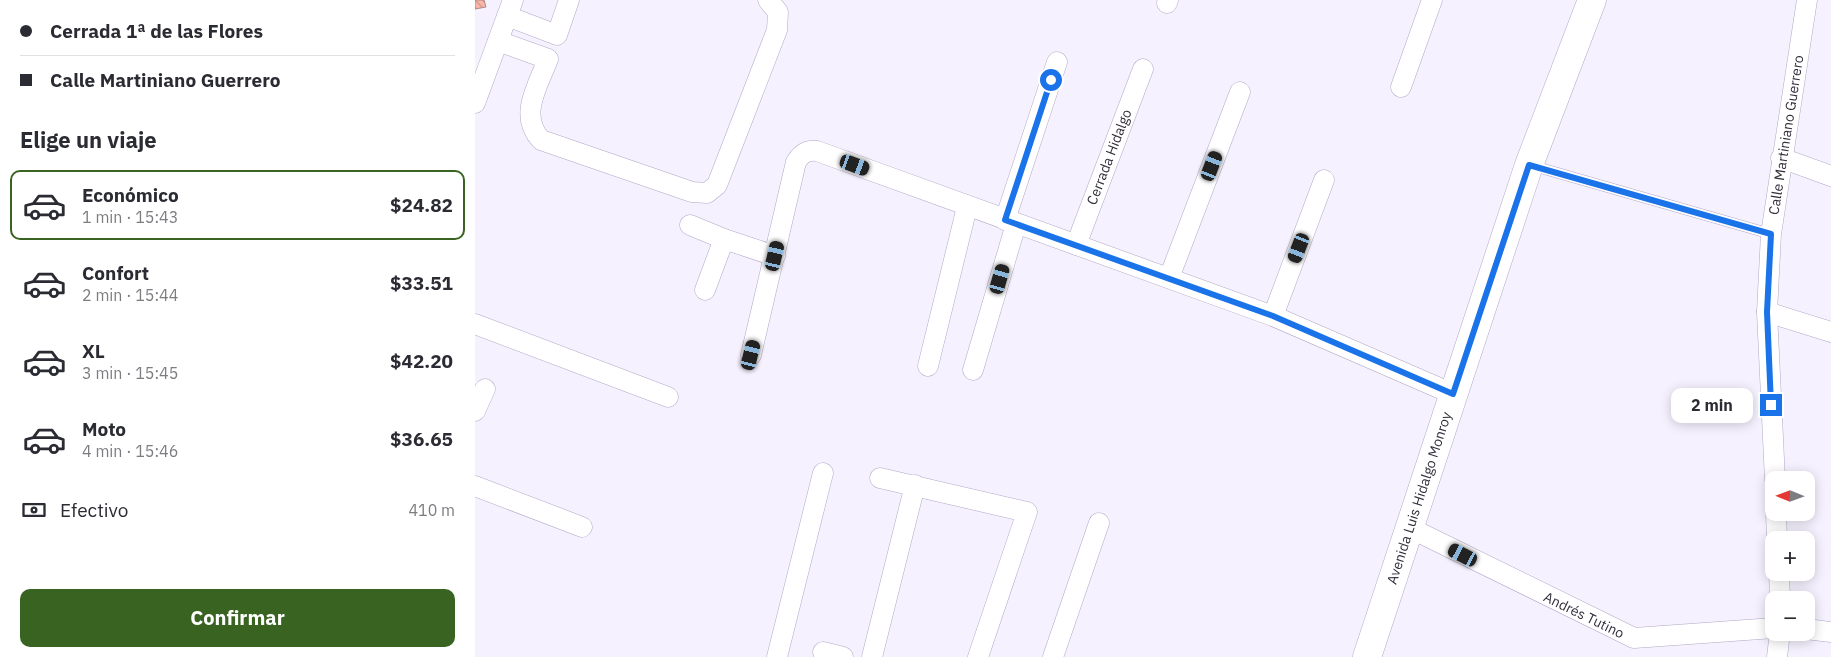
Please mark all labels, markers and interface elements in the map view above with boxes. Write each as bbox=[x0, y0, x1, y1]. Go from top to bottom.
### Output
text: Cerrada 1ª de las Flores bbox=[50, 19, 263, 43]
street label: Calle Martiniano Guerrero bbox=[1764, 54, 1808, 216]
text: Calle Martiniano Guerrero bbox=[50, 68, 281, 92]
route start bbox=[1040, 69, 1062, 91]
street label: Cerrada Hidalgo bbox=[1083, 107, 1136, 207]
text: Elige un viaje bbox=[20, 125, 157, 154]
car bbox=[1199, 149, 1224, 183]
car bbox=[838, 153, 871, 177]
icon: car bbox=[22, 183, 67, 228]
text: Económico bbox=[82, 183, 179, 207]
text: $24.82 bbox=[390, 193, 453, 217]
text: 1 min · 15:43 bbox=[82, 207, 178, 227]
car bbox=[1286, 231, 1311, 265]
car bbox=[764, 240, 785, 272]
icon: car bbox=[22, 261, 67, 306]
text: Confort bbox=[82, 261, 149, 285]
car bbox=[988, 263, 1011, 295]
text: $33.51 bbox=[390, 271, 453, 295]
text: 2 min · 15:44 bbox=[82, 285, 178, 305]
icon: car bbox=[22, 339, 67, 384]
text: XL bbox=[82, 339, 105, 363]
car bbox=[740, 339, 761, 371]
text: $42.20 bbox=[390, 349, 453, 373]
text: 3 min · 15:45 bbox=[82, 363, 178, 383]
callout: 2 min bbox=[1671, 388, 1753, 422]
route end bbox=[1760, 394, 1782, 416]
text: 2 min bbox=[1691, 395, 1733, 415]
street label: Avenida Luis Hidalgo Monroy bbox=[1383, 410, 1455, 586]
icon: car bbox=[22, 417, 67, 462]
text: Moto bbox=[82, 417, 126, 441]
text: $36.65 bbox=[390, 427, 453, 451]
text: 4 min · 15:46 bbox=[82, 441, 178, 461]
north arrow bbox=[1765, 471, 1815, 521]
map controls bbox=[1765, 471, 1815, 641]
icon: cash bbox=[20, 496, 48, 524]
text: Efectivo bbox=[60, 498, 128, 522]
text: 410 m bbox=[408, 500, 455, 520]
button: + bbox=[1765, 531, 1815, 581]
car bbox=[1446, 542, 1479, 568]
street label: Andrés Tutino bbox=[1541, 588, 1627, 642]
button: Confirmar bbox=[20, 589, 455, 647]
button: − bbox=[1765, 591, 1815, 641]

